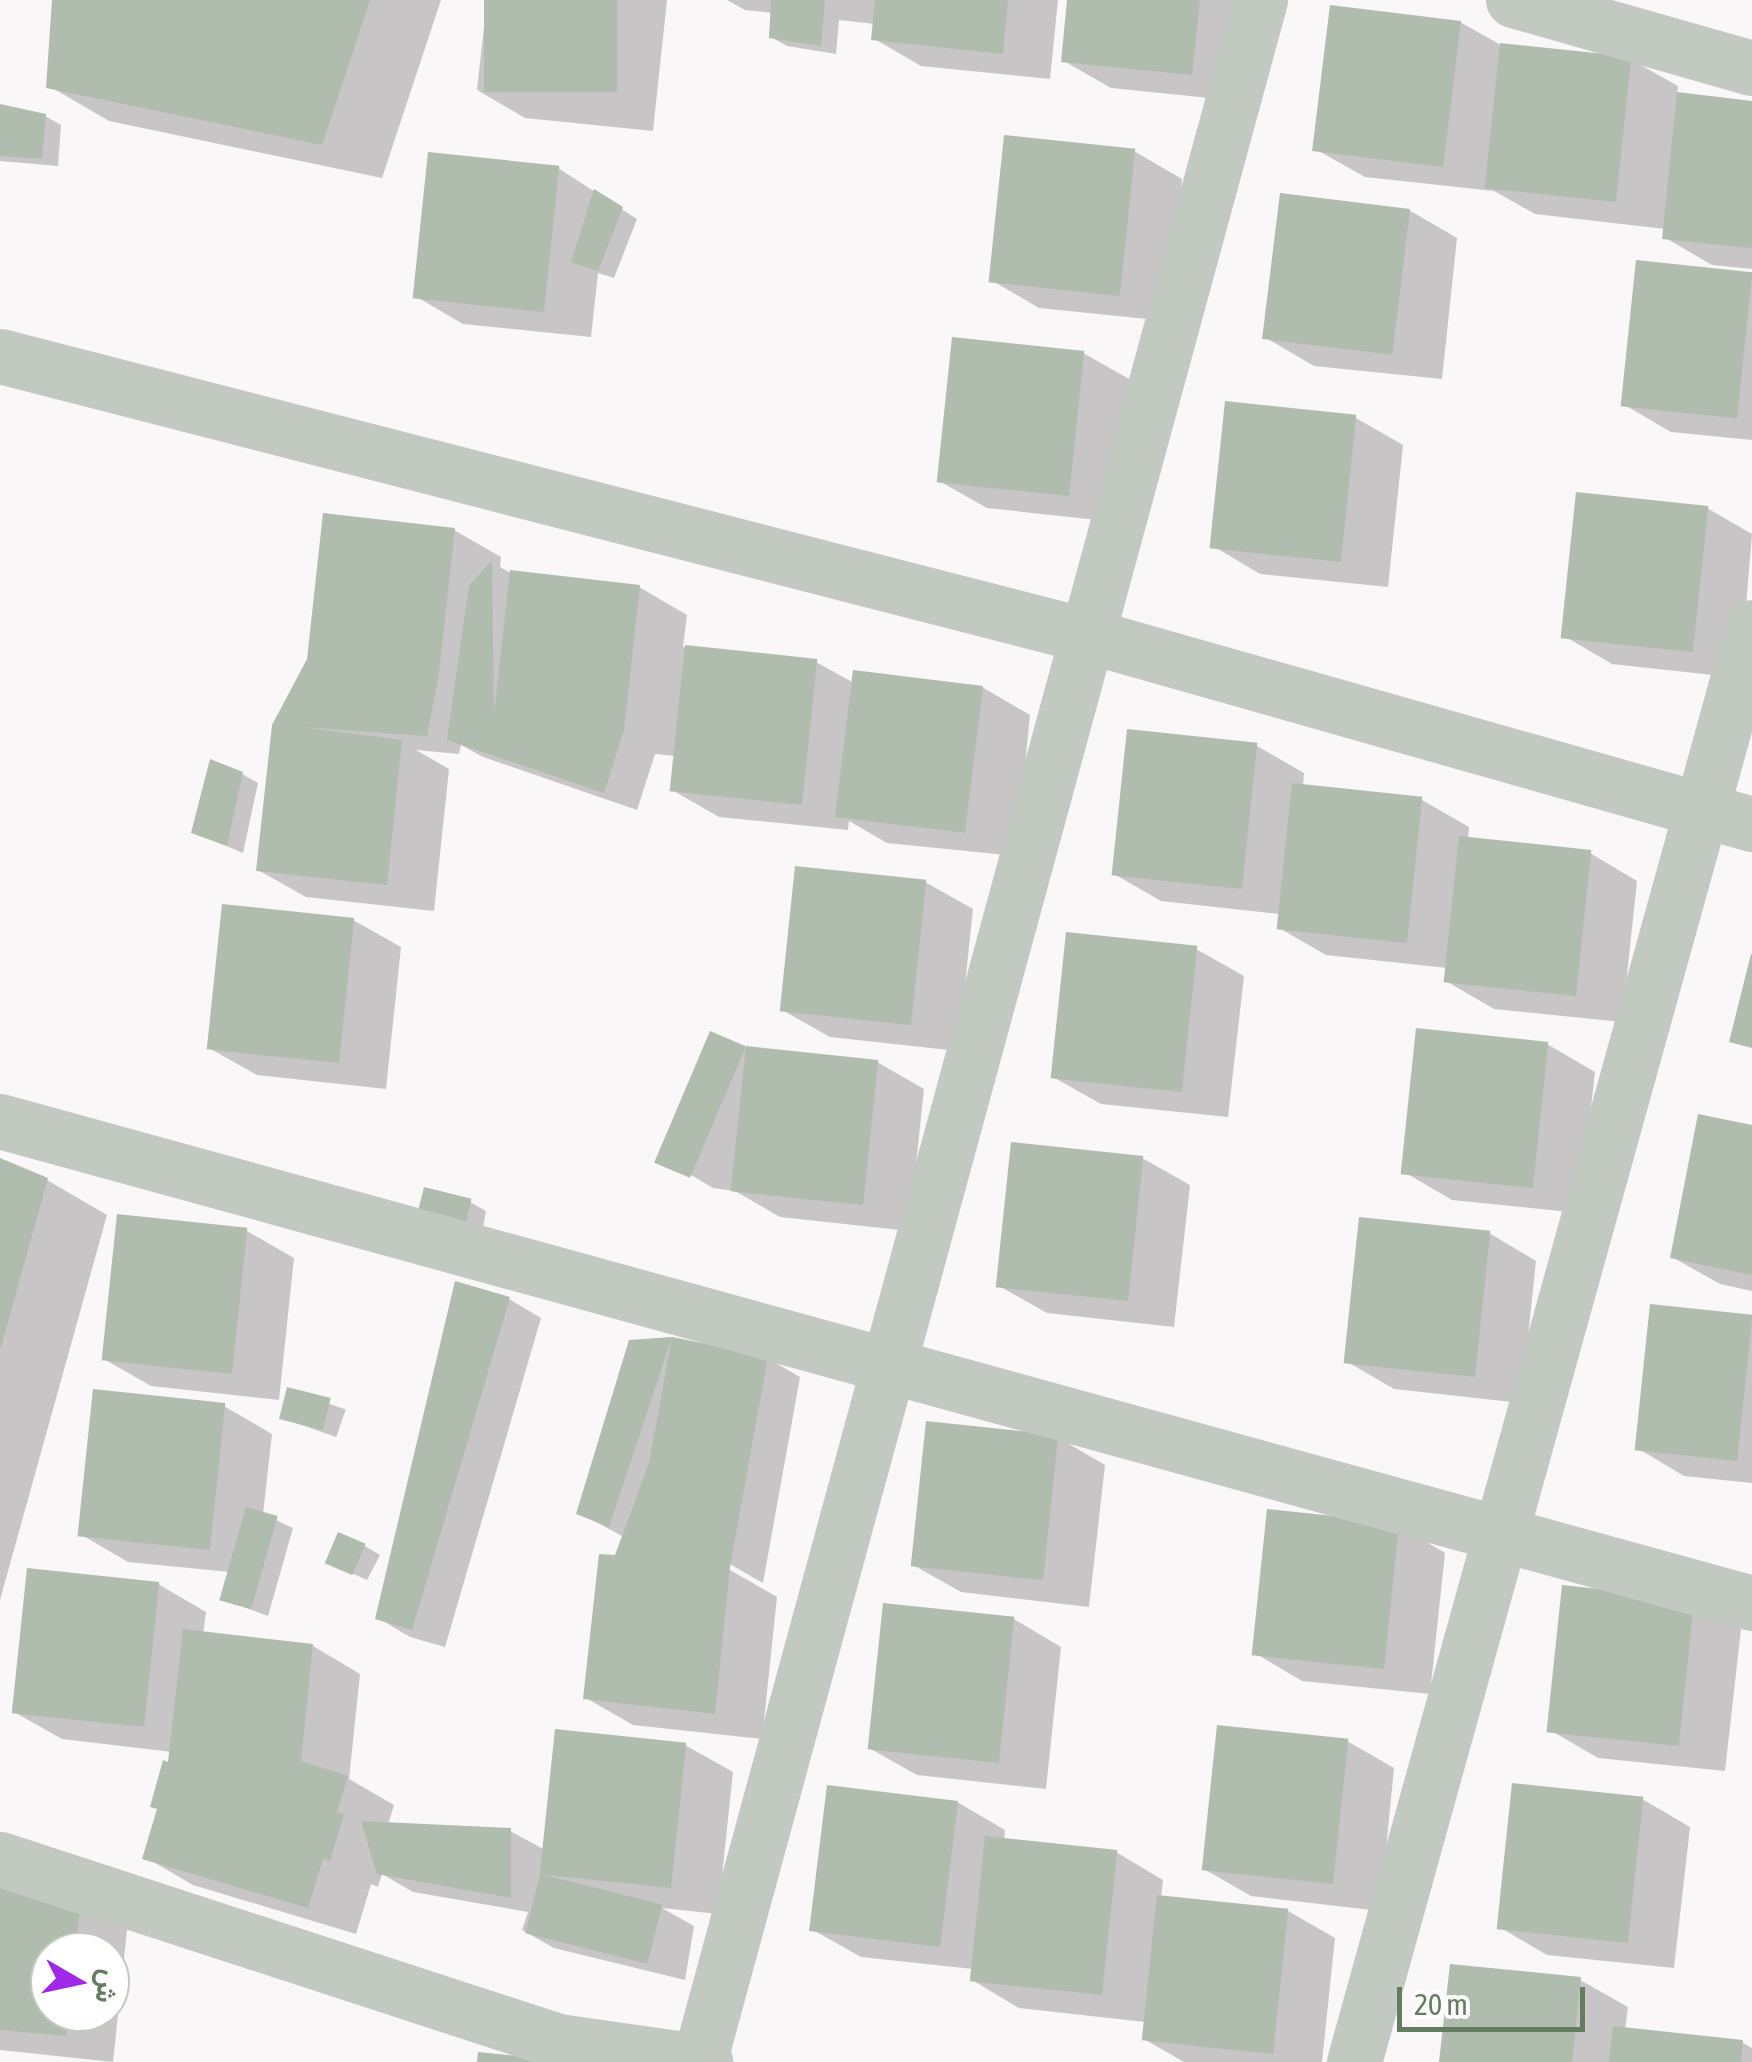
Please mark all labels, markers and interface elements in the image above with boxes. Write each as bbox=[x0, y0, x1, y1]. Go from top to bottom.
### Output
north arrow bbox=[30, 1932, 130, 2032]
text: ش bbox=[89, 1967, 126, 2006]
scale bar bbox=[1402, 1967, 1590, 2029]
text: 20 m bbox=[1414, 1987, 1468, 2021]

